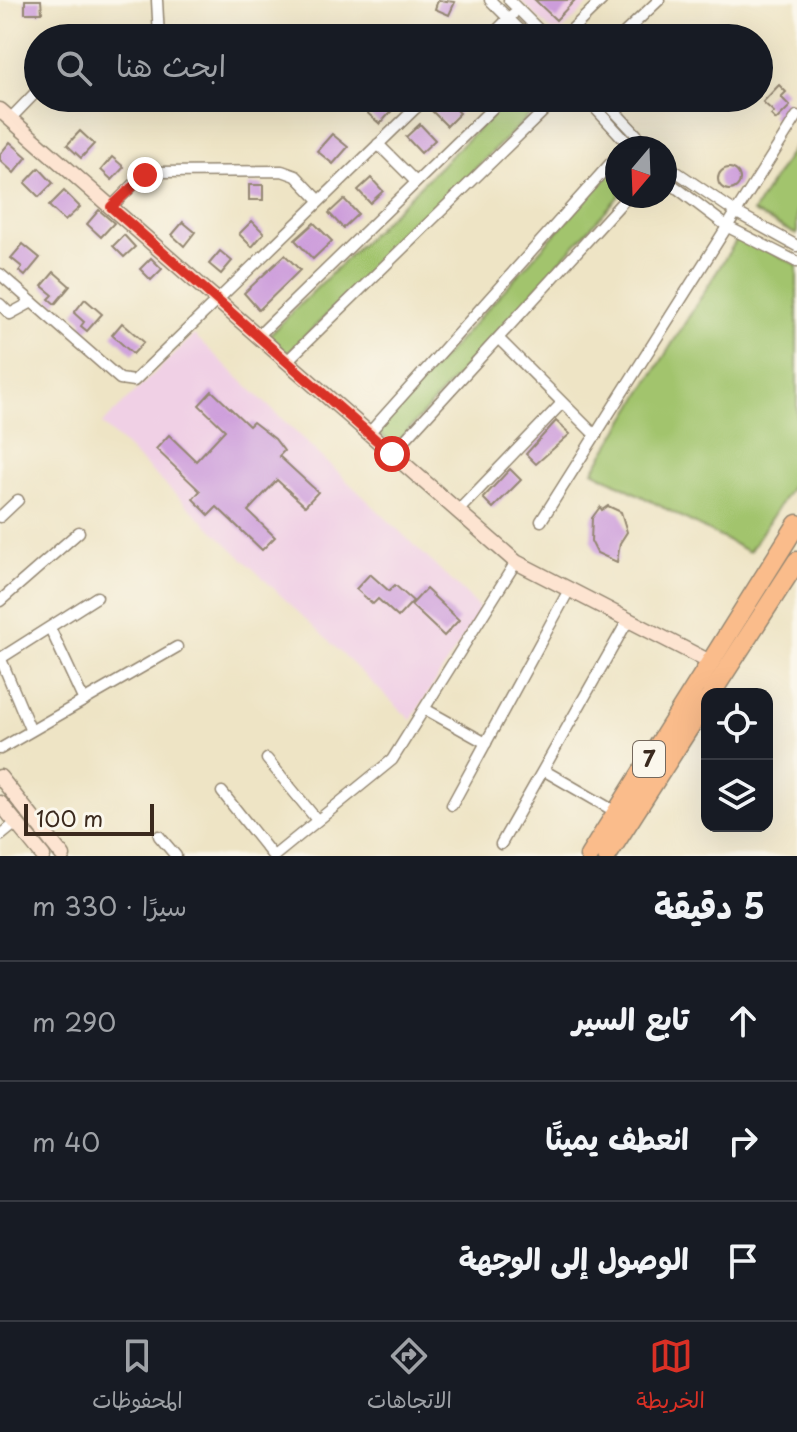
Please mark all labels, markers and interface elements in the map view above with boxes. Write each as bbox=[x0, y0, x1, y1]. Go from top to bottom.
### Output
search box bbox=[24, 24, 773, 112]
text: ابحث هنا bbox=[116, 42, 226, 87]
icon: search bbox=[52, 46, 96, 90]
north arrow bbox=[605, 136, 677, 208]
route end bbox=[127, 157, 163, 193]
route start bbox=[374, 436, 410, 472]
map controls bbox=[701, 688, 773, 832]
button: locate bbox=[701, 688, 773, 760]
road number: 7 bbox=[633, 741, 665, 777]
button: layers bbox=[701, 760, 773, 832]
scale bar bbox=[24, 800, 154, 836]
text: 100 m bbox=[36, 801, 103, 834]
text: 5 دقيقة bbox=[654, 879, 765, 931]
text: سيرًا · 330 m bbox=[32, 886, 187, 925]
text: تابع السير bbox=[572, 995, 689, 1040]
icon: ahead bbox=[721, 999, 765, 1043]
text: 290 m bbox=[32, 1002, 116, 1041]
text: انعطف يمينًا bbox=[545, 1115, 689, 1160]
icon: right bbox=[721, 1119, 765, 1163]
text: 40 m bbox=[32, 1122, 100, 1161]
text: الوصول إلى الوجهة bbox=[459, 1235, 689, 1280]
icon: arrive bbox=[721, 1239, 765, 1283]
tab: المحفوظات bbox=[92, 1334, 183, 1420]
tab: الاتجاهات bbox=[367, 1334, 452, 1420]
tab: الخريطة bbox=[636, 1334, 705, 1420]

